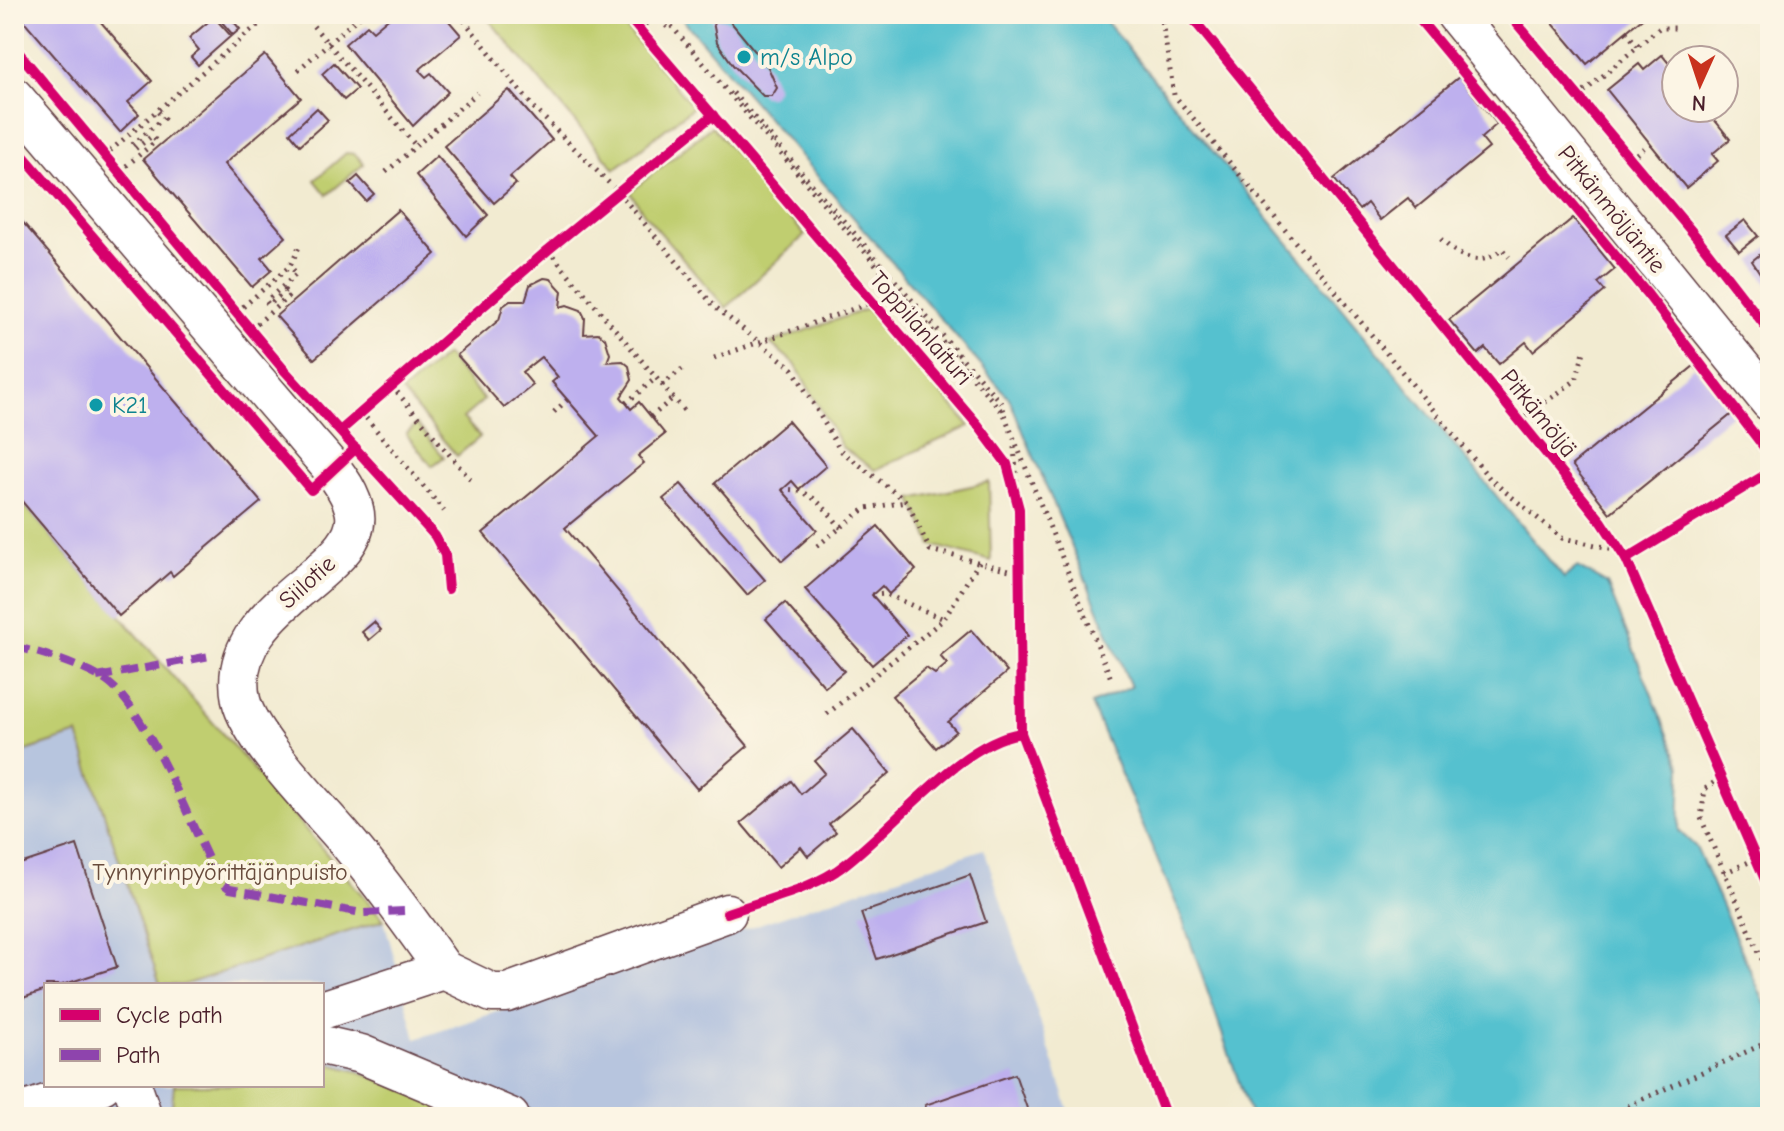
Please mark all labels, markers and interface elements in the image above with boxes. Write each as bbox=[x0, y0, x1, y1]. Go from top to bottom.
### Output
place label: m/s Alpo bbox=[760, 43, 853, 71]
north arrow bbox=[1660, 44, 1740, 124]
marker: m/s Alpo bbox=[735, 48, 753, 66]
text: N bbox=[1691, 90, 1707, 116]
street label: Pitkänmöljäntie bbox=[1552, 140, 1672, 278]
street label: Toppilanlaituri bbox=[864, 265, 978, 391]
street label: Pitkämöljä bbox=[1495, 363, 1583, 463]
place label: K21 bbox=[112, 391, 148, 419]
marker: K21 bbox=[87, 396, 105, 414]
street label: Siilotie bbox=[273, 549, 341, 615]
park label: Tynnyrinpyörittäjänpuisto bbox=[92, 858, 348, 886]
legend bbox=[44, 983, 324, 1087]
text: Cycle path bbox=[116, 1001, 223, 1029]
text: Path bbox=[116, 1041, 161, 1069]

